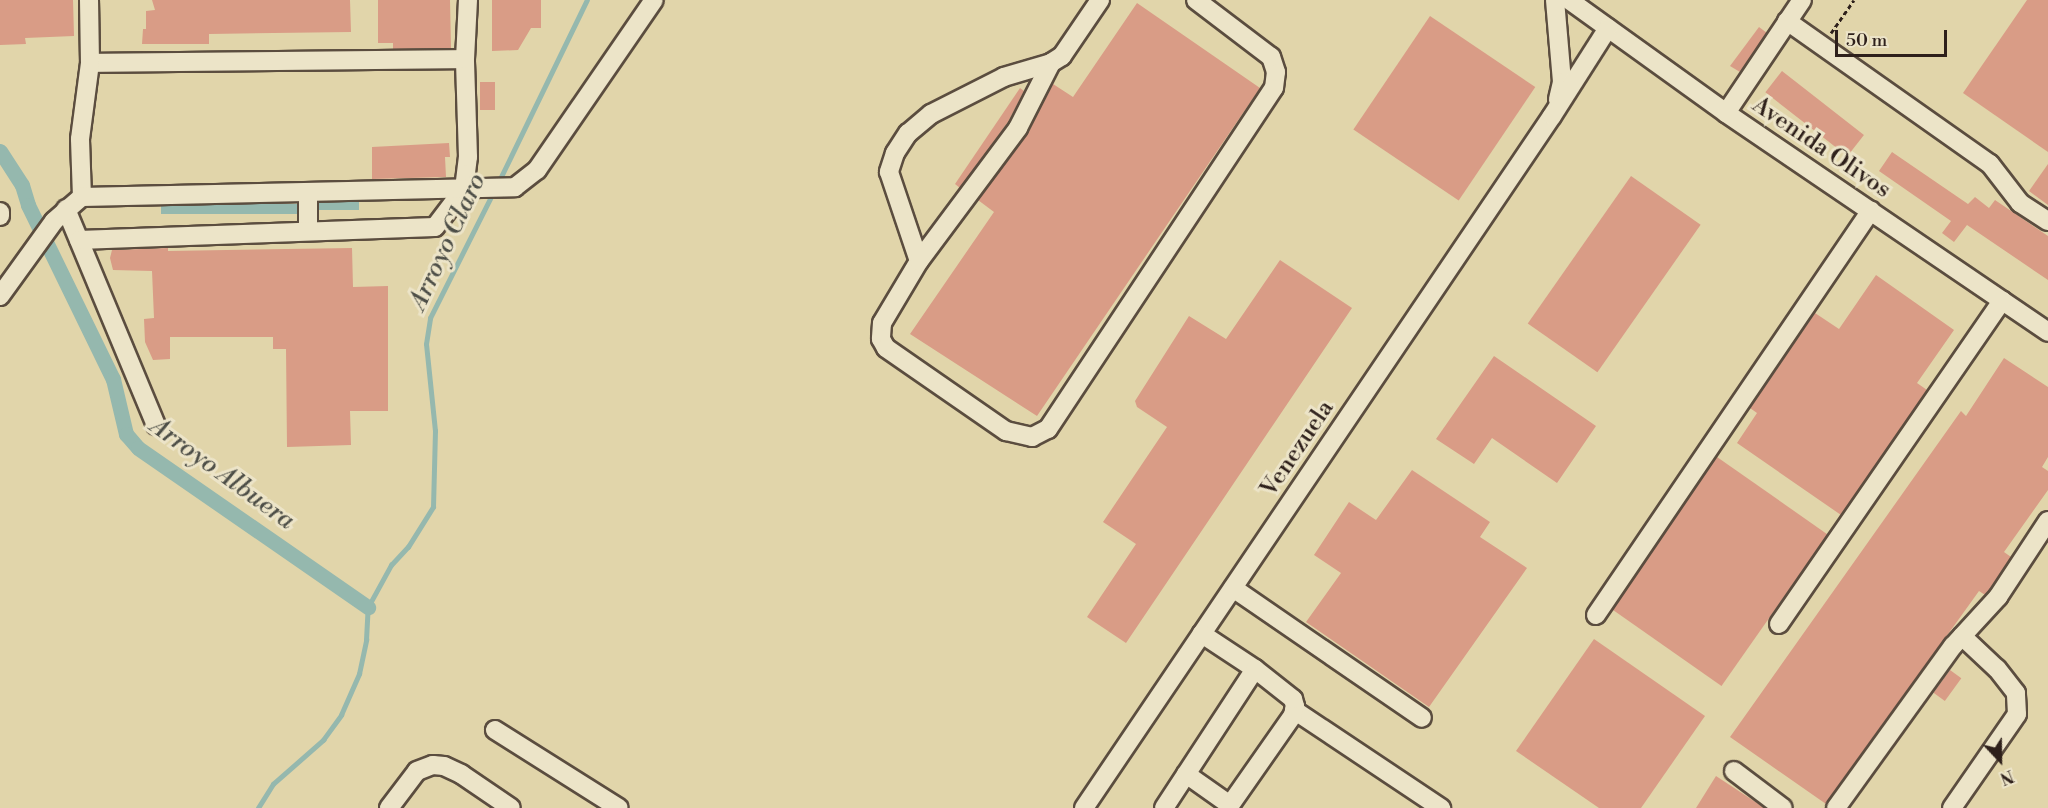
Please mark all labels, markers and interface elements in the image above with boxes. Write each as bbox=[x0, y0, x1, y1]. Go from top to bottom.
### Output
scale bar bbox=[1838, 18, 1950, 56]
text: 50 m bbox=[1846, 29, 1887, 52]
street label: Avenida Olivos bbox=[1746, 91, 1896, 205]
water label: Arroyo Claro bbox=[403, 169, 493, 315]
street label: Venezuela bbox=[1255, 395, 1341, 503]
water label: Arroyo Albuera bbox=[144, 411, 300, 537]
north arrow bbox=[1970, 730, 2030, 790]
text: N bbox=[1997, 765, 2016, 788]

